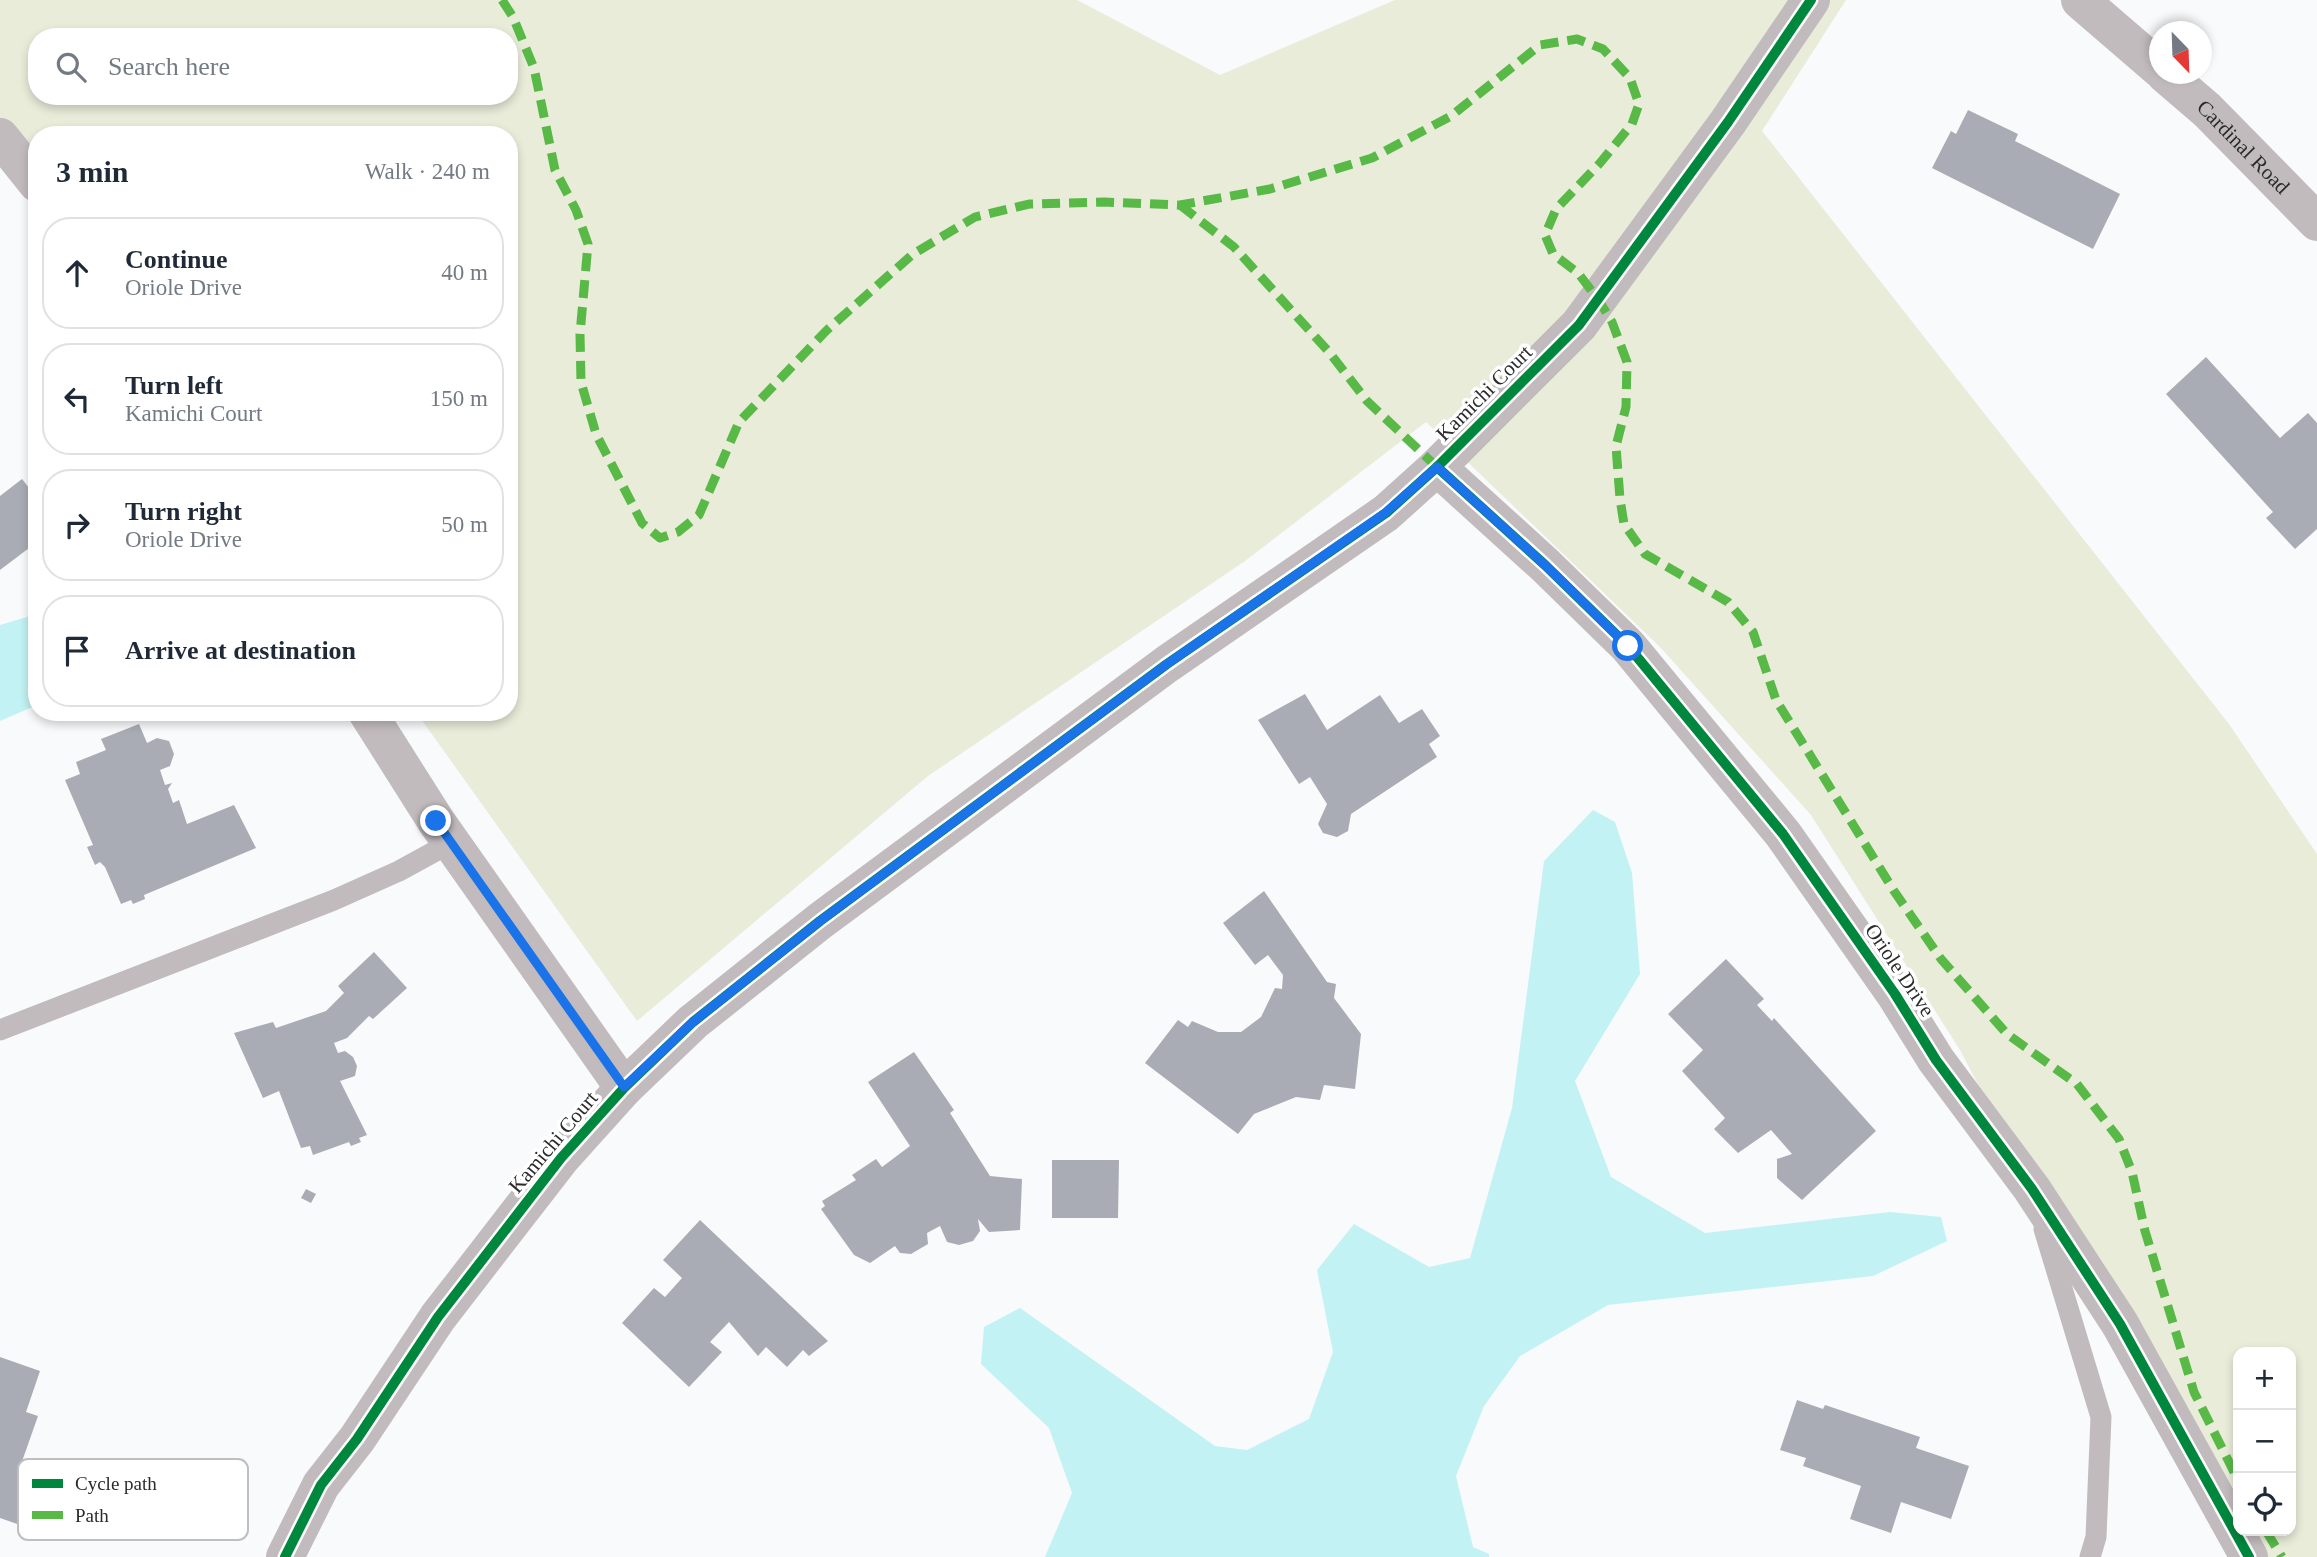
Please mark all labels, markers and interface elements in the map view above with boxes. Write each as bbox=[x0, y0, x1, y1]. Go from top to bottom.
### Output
north arrow bbox=[2149, 21, 2212, 84]
search box bbox=[28, 28, 518, 105]
icon: search bbox=[52, 48, 90, 86]
text: Search here bbox=[108, 52, 230, 81]
street label: Cardinal Road bbox=[2192, 95, 2295, 199]
text: 3 min bbox=[56, 155, 129, 188]
text: Walk · 240 m bbox=[365, 159, 490, 184]
text: Continue bbox=[125, 245, 228, 274]
icon: ahead bbox=[58, 254, 96, 292]
text: 40 m bbox=[441, 260, 488, 285]
text: Oriole Drive bbox=[125, 275, 242, 300]
street label: Kamichi Court bbox=[1431, 340, 1537, 446]
text: Turn left bbox=[125, 371, 223, 400]
icon: left bbox=[58, 380, 96, 418]
text: 150 m bbox=[430, 386, 488, 411]
text: Kamichi Court bbox=[125, 401, 262, 426]
text: Turn right bbox=[125, 497, 242, 526]
icon: right bbox=[58, 506, 96, 544]
text: 50 m bbox=[441, 512, 488, 537]
text: Oriole Drive bbox=[125, 527, 242, 552]
route start bbox=[1612, 630, 1643, 661]
icon: arrive bbox=[58, 632, 96, 670]
text: Arrive at destination bbox=[125, 636, 356, 665]
route end bbox=[420, 805, 451, 836]
street label: Oriole Drive bbox=[1860, 919, 1940, 1021]
street label: Kamichi Court bbox=[504, 1086, 603, 1198]
map controls bbox=[2233, 1347, 2296, 1536]
button: + bbox=[2233, 1347, 2296, 1410]
button: − bbox=[2233, 1410, 2296, 1473]
legend bbox=[18, 1459, 248, 1540]
text: Cycle path bbox=[75, 1473, 157, 1494]
button: locate bbox=[2233, 1473, 2296, 1536]
text: Path bbox=[75, 1505, 109, 1526]

